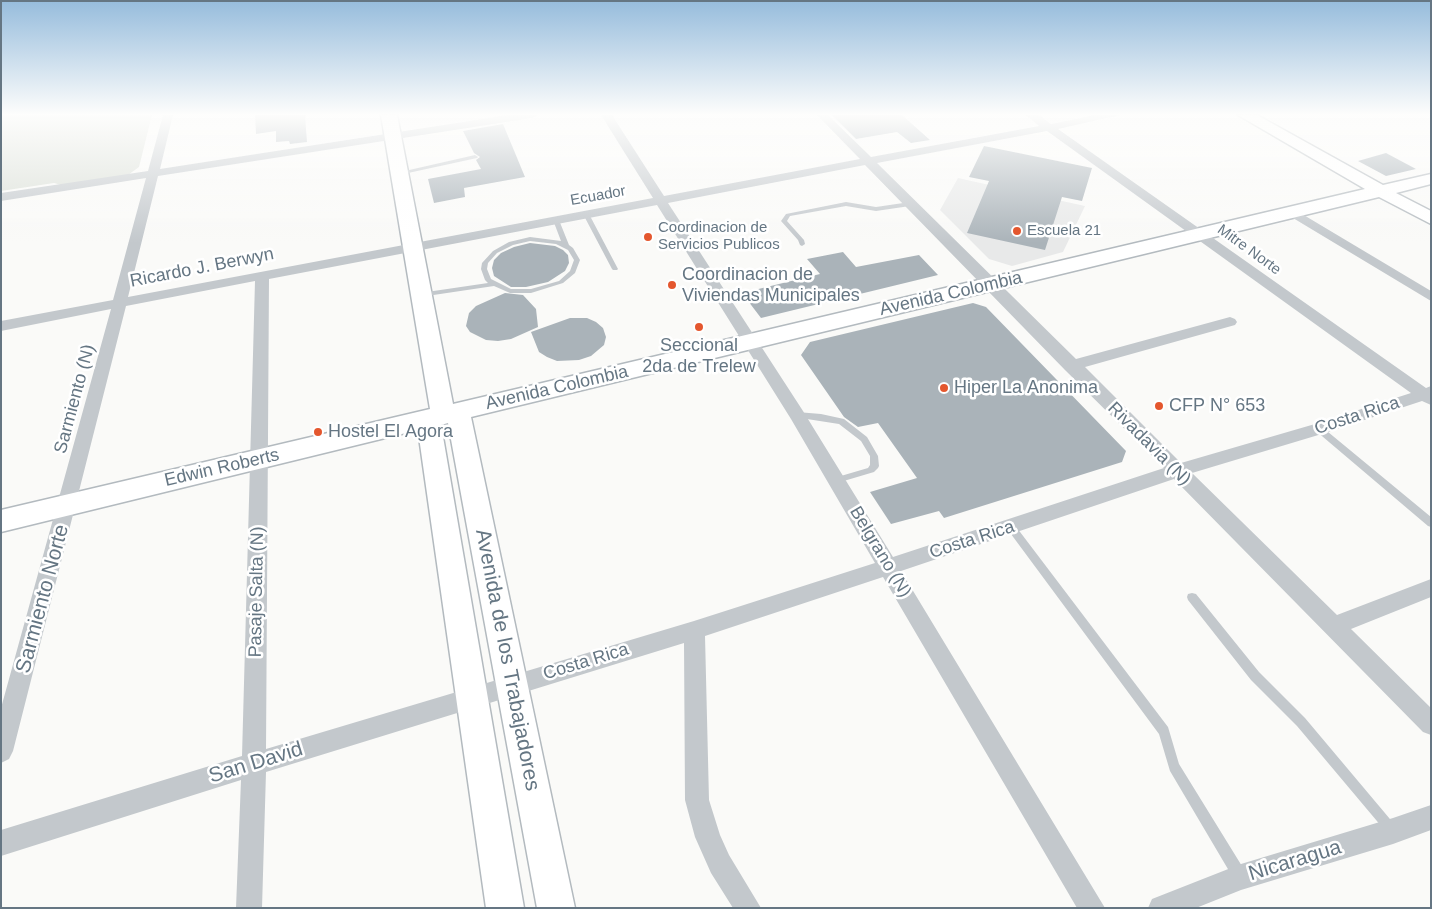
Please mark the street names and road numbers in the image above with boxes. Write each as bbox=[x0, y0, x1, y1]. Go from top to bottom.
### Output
street label: Ecuador bbox=[569, 182, 627, 210]
street label: Mitre Norte bbox=[1214, 221, 1284, 279]
street label: Ricardo J. Berwyn bbox=[128, 243, 276, 293]
street label: Avenida Colombia bbox=[878, 267, 1024, 321]
street label: Sarmiento (N) bbox=[50, 342, 100, 456]
street label: Avenida Colombia bbox=[484, 361, 630, 415]
street label: Costa Rica bbox=[1312, 392, 1402, 440]
street label: Rivadavia (N) bbox=[1103, 398, 1195, 490]
street label: Edwin Roberts bbox=[163, 444, 281, 492]
street label: Belgrano (N) bbox=[844, 503, 916, 601]
street label: Costa Rica bbox=[927, 516, 1017, 564]
street label: Sarmiento Norte bbox=[11, 522, 75, 676]
street label: Pasaje Salta (N) bbox=[245, 526, 269, 658]
street label: Avenida de los Trabajadores bbox=[469, 527, 545, 793]
street label: Costa Rica bbox=[541, 639, 631, 685]
street label: San David bbox=[206, 737, 306, 789]
street label: Nicaragua bbox=[1246, 835, 1344, 887]

